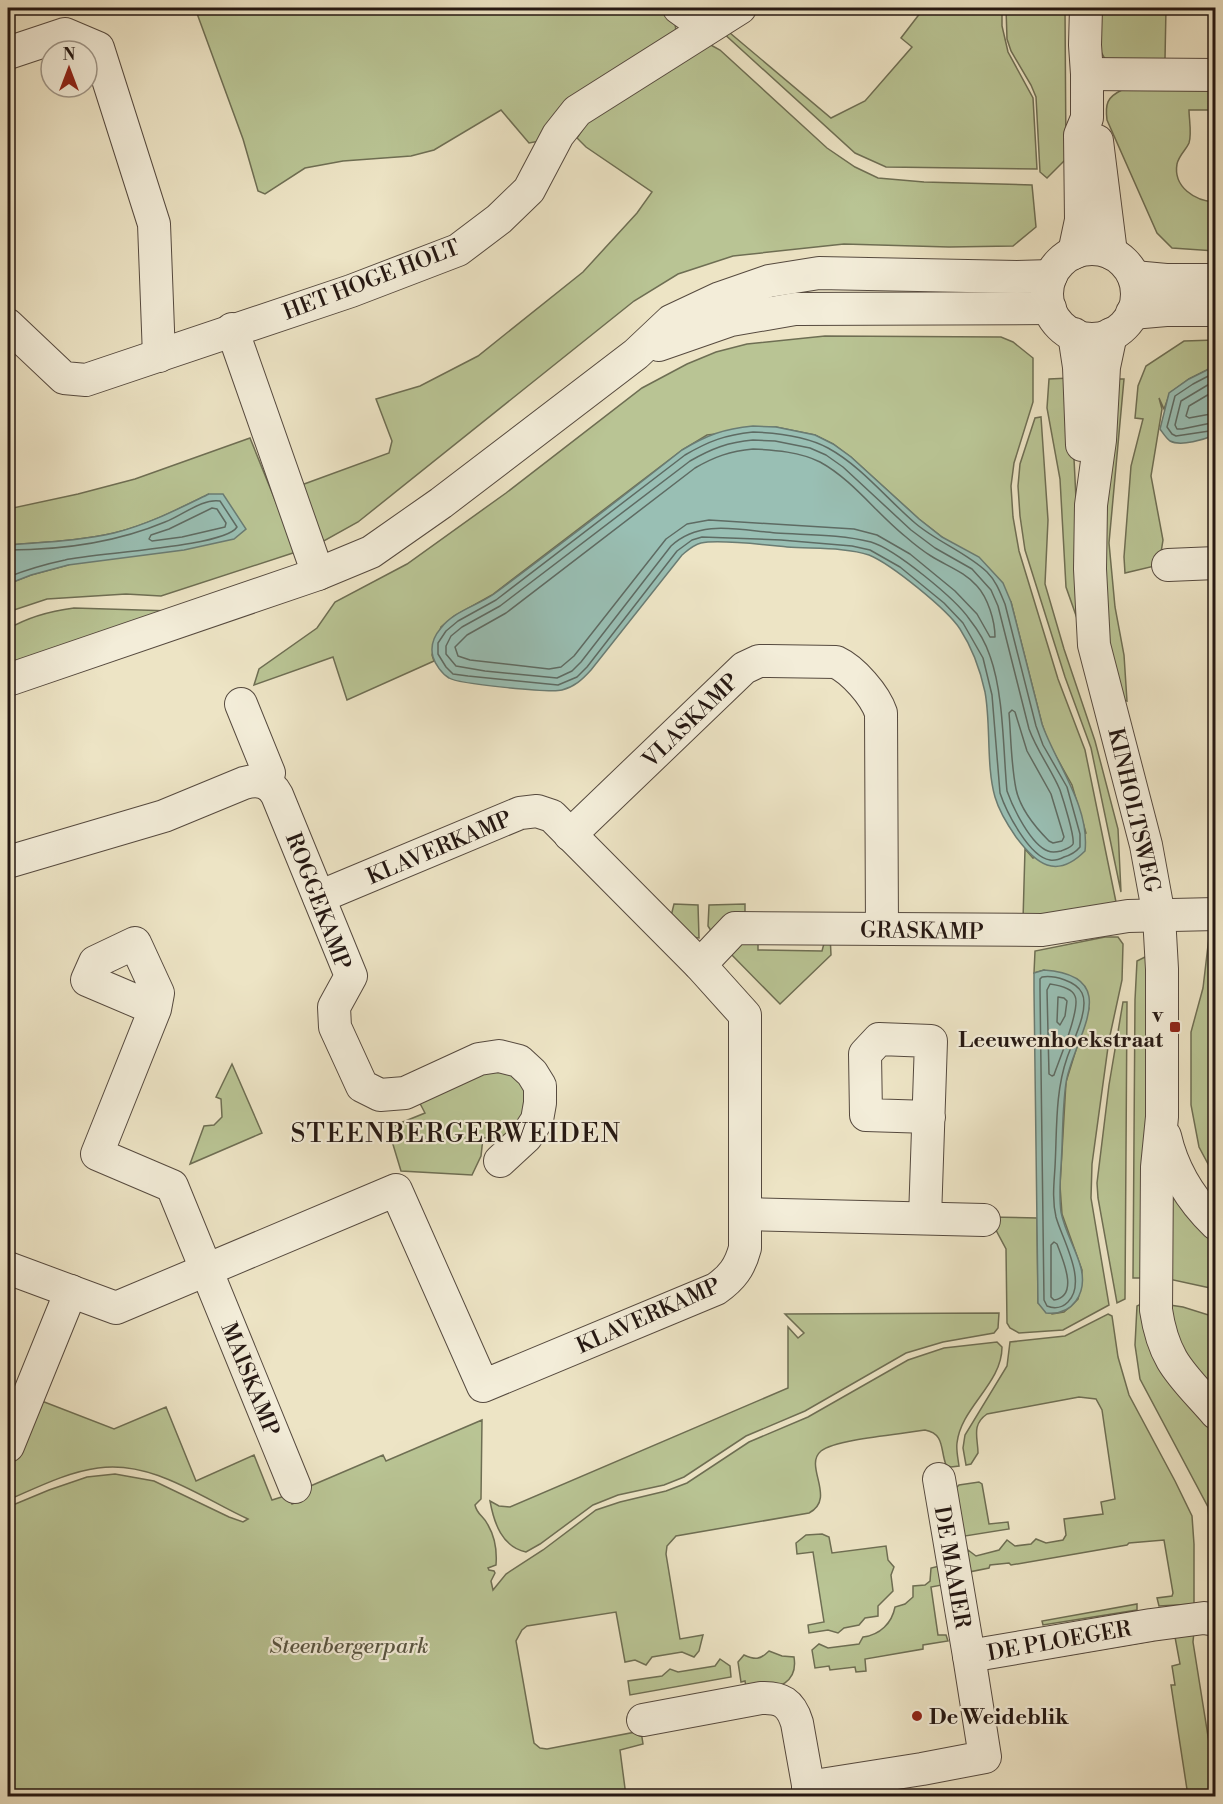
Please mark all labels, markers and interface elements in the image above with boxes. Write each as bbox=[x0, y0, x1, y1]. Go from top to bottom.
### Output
north arrow bbox=[39, 39, 99, 99]
text: N bbox=[63, 45, 76, 65]
street label: HET HOGE HOLT bbox=[279, 234, 464, 327]
street label: VLASKAMP bbox=[637, 668, 745, 774]
street label: KINHOLTSWEG bbox=[1101, 725, 1166, 895]
street label: KLAVERKAMP bbox=[363, 806, 516, 891]
street label: ROGGEKAMP bbox=[279, 829, 356, 974]
street label: GRASKAMP bbox=[860, 917, 984, 946]
place label: v Leeuwenhoekstraat bbox=[958, 1002, 1164, 1054]
marker: v Leeuwenhoekstraat bbox=[1168, 1020, 1182, 1034]
district label: STEENBERGERWEIDEN bbox=[290, 1118, 622, 1150]
street label: KLAVERKAMP bbox=[572, 1273, 725, 1360]
street label: MAISKAMP bbox=[215, 1319, 285, 1440]
street label: DE MAAIER bbox=[928, 1504, 976, 1631]
street label: DE PLOEGER bbox=[985, 1615, 1134, 1667]
park label: Steenbergerpark bbox=[270, 1633, 428, 1660]
place label: De Weideblik bbox=[929, 1704, 1069, 1731]
marker: De Weideblik bbox=[910, 1709, 924, 1723]

